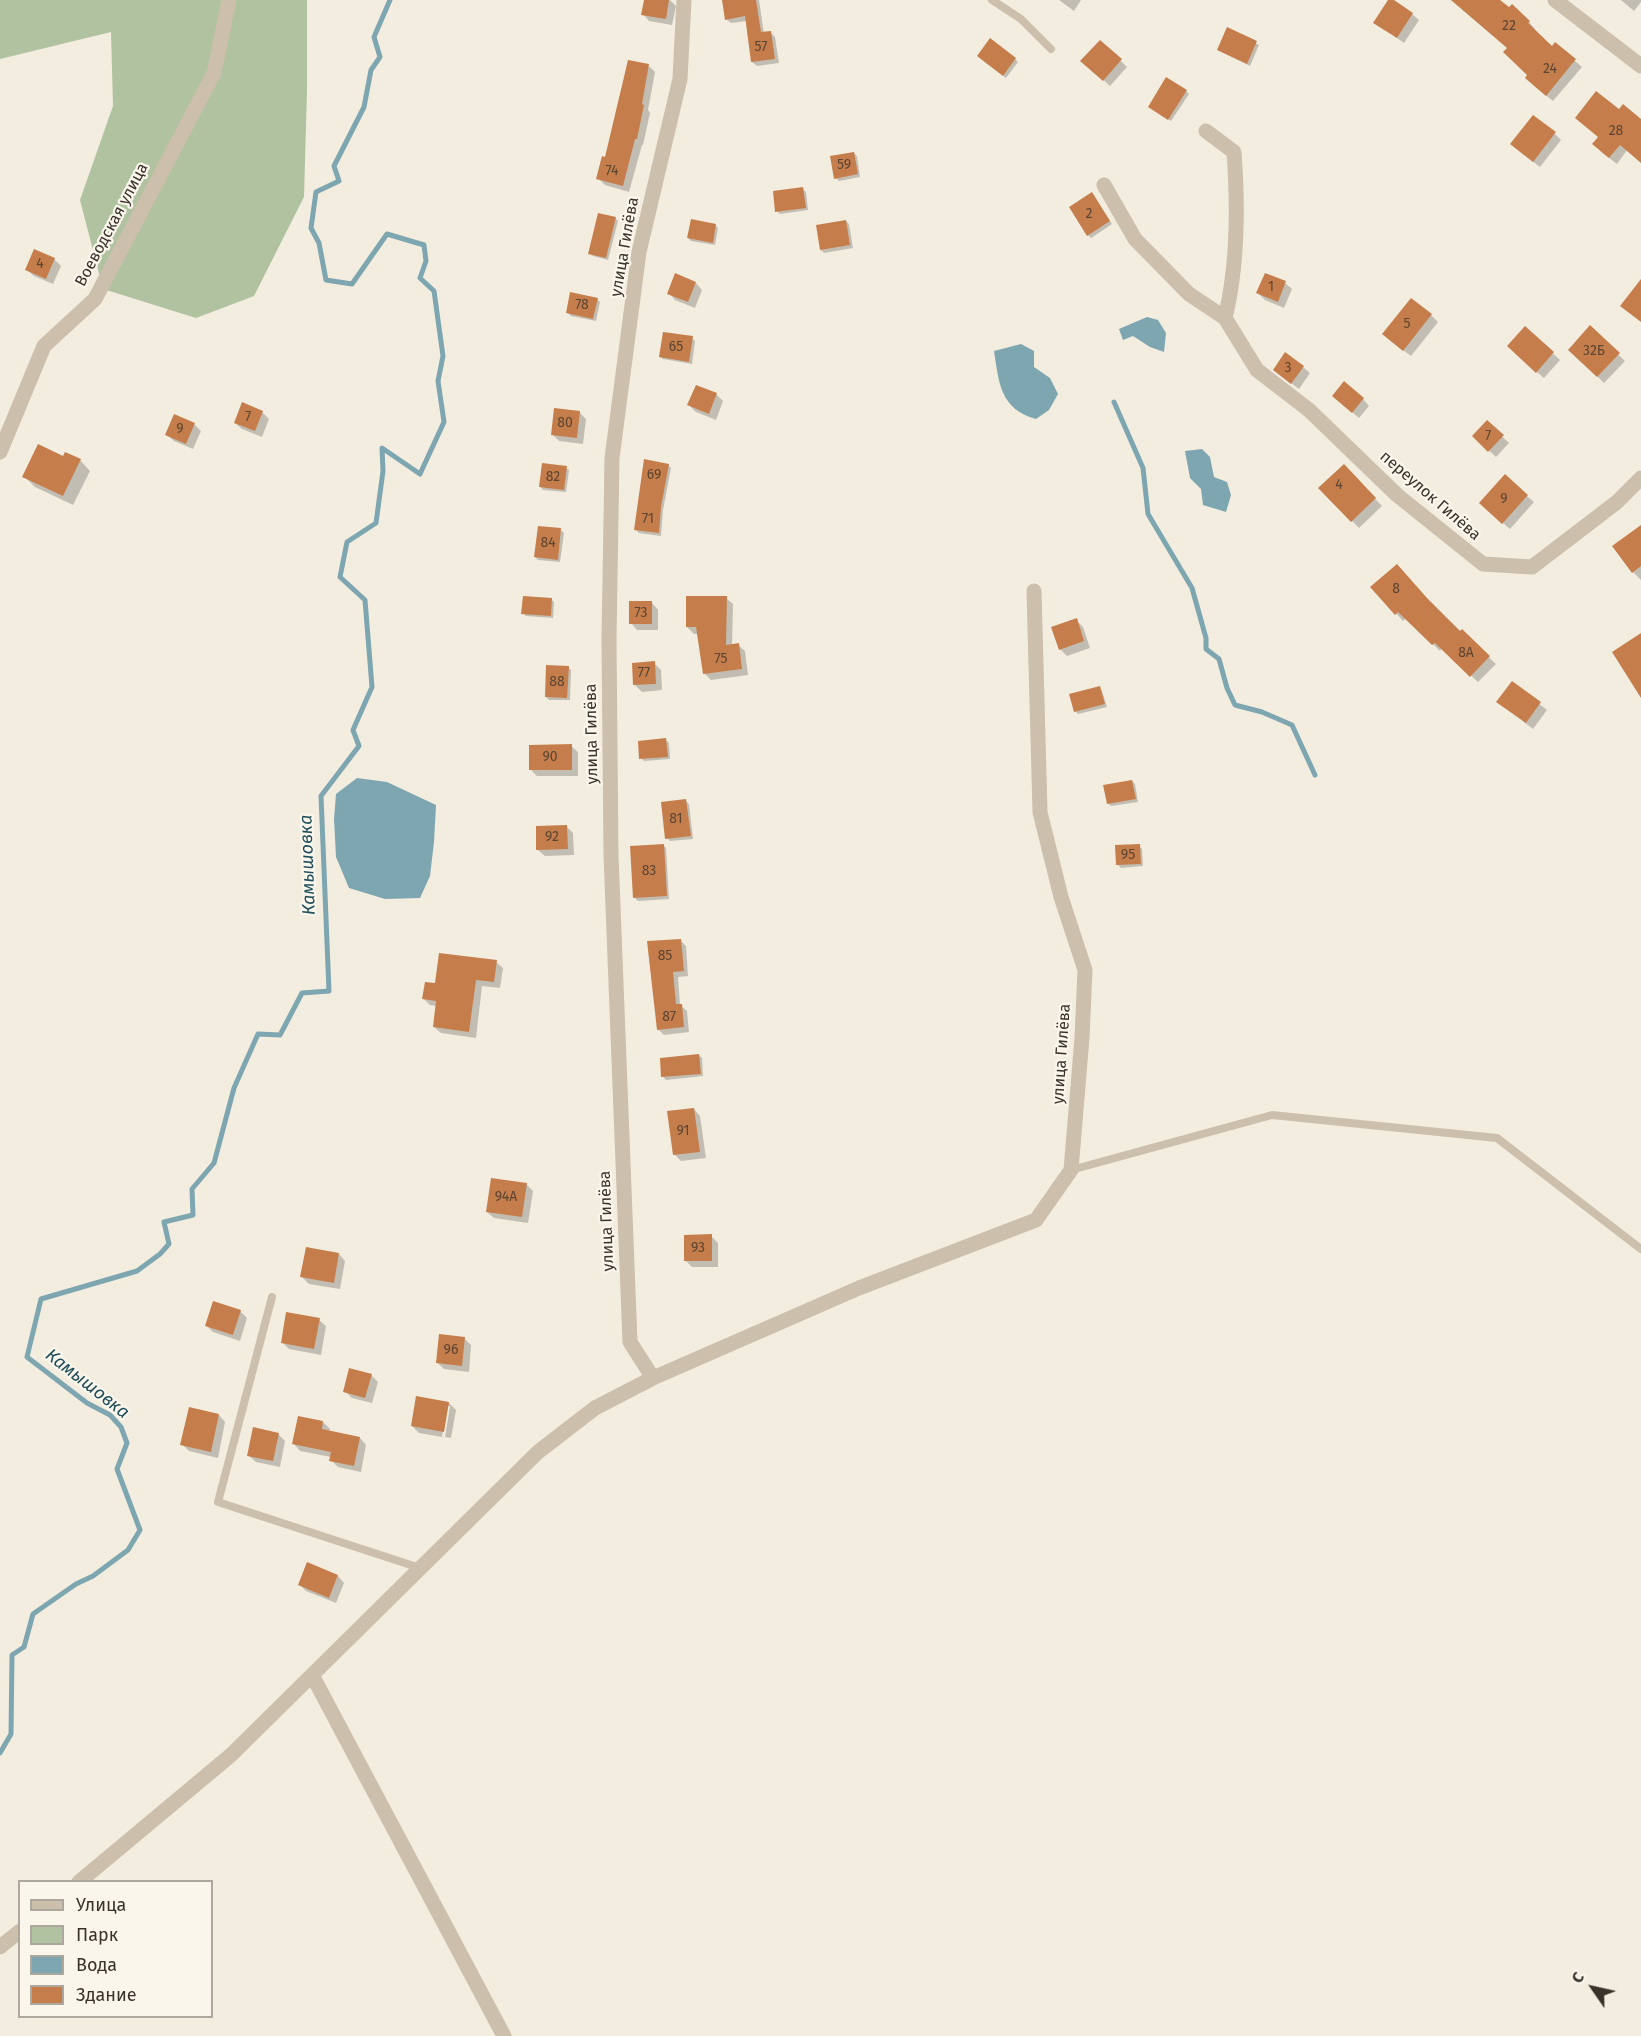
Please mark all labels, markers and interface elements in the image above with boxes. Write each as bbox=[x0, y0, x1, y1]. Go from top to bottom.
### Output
house number: 22 bbox=[1502, 18, 1516, 34]
house number: 57 bbox=[755, 39, 767, 55]
house number: 24 bbox=[1543, 61, 1557, 77]
house number: 28 bbox=[1609, 123, 1623, 139]
house number: 59 bbox=[837, 157, 851, 173]
street label: Воеводская улица bbox=[71, 160, 153, 290]
house number: 74 bbox=[605, 163, 619, 179]
street label: улица Гилёва bbox=[607, 196, 643, 298]
house number: 2 bbox=[1086, 206, 1092, 222]
house number: 4 bbox=[36, 256, 44, 272]
house number: 1 bbox=[1268, 279, 1274, 295]
house number: 78 bbox=[575, 297, 589, 313]
house number: 5 bbox=[1403, 316, 1411, 332]
house number: 65 bbox=[669, 339, 683, 355]
house number: 32Б bbox=[1583, 343, 1605, 359]
house number: 3 bbox=[1285, 360, 1291, 376]
house number: 7 bbox=[245, 409, 251, 425]
house number: 80 bbox=[557, 415, 573, 431]
house number: 9 bbox=[176, 421, 184, 437]
house number: 7 bbox=[1485, 428, 1491, 444]
street label: переулок Гилёва bbox=[1376, 447, 1484, 545]
house number: 69 bbox=[647, 467, 661, 483]
house number: 82 bbox=[546, 469, 560, 485]
house number: 4 bbox=[1335, 477, 1343, 493]
house number: 9 bbox=[1500, 491, 1508, 507]
house number: 71 bbox=[642, 511, 654, 527]
house number: 84 bbox=[540, 535, 556, 551]
house number: 8 bbox=[1392, 581, 1400, 597]
house number: 73 bbox=[634, 605, 648, 621]
house number: 8А bbox=[1458, 645, 1474, 661]
house number: 75 bbox=[714, 651, 728, 667]
house number: 77 bbox=[638, 665, 650, 681]
house number: 88 bbox=[549, 674, 565, 690]
street label: улица Гилёва bbox=[582, 683, 602, 785]
house number: 90 bbox=[542, 749, 558, 765]
house number: 81 bbox=[669, 811, 683, 827]
water label: Камышовка bbox=[295, 814, 321, 916]
house number: 92 bbox=[545, 829, 559, 845]
house number: 95 bbox=[1121, 847, 1135, 863]
house number: 83 bbox=[642, 863, 656, 879]
house number: 85 bbox=[658, 948, 672, 964]
street label: улица Гилёва bbox=[1049, 1003, 1075, 1105]
house number: 87 bbox=[662, 1009, 676, 1025]
house number: 91 bbox=[676, 1123, 690, 1139]
street label: улица Гилёва bbox=[596, 1170, 618, 1272]
house number: 94А bbox=[495, 1189, 517, 1205]
house number: 93 bbox=[691, 1240, 705, 1256]
house number: 96 bbox=[444, 1342, 458, 1358]
water label: Камышовка bbox=[41, 1345, 133, 1423]
legend bbox=[18, 1880, 213, 2018]
text: Улица bbox=[76, 1894, 126, 1916]
text: Парк bbox=[76, 1924, 118, 1946]
text: Вода bbox=[76, 1954, 117, 1976]
north arrow bbox=[1563, 1958, 1623, 2018]
text: С bbox=[1567, 1969, 1588, 1987]
text: Здание bbox=[76, 1984, 137, 2006]

